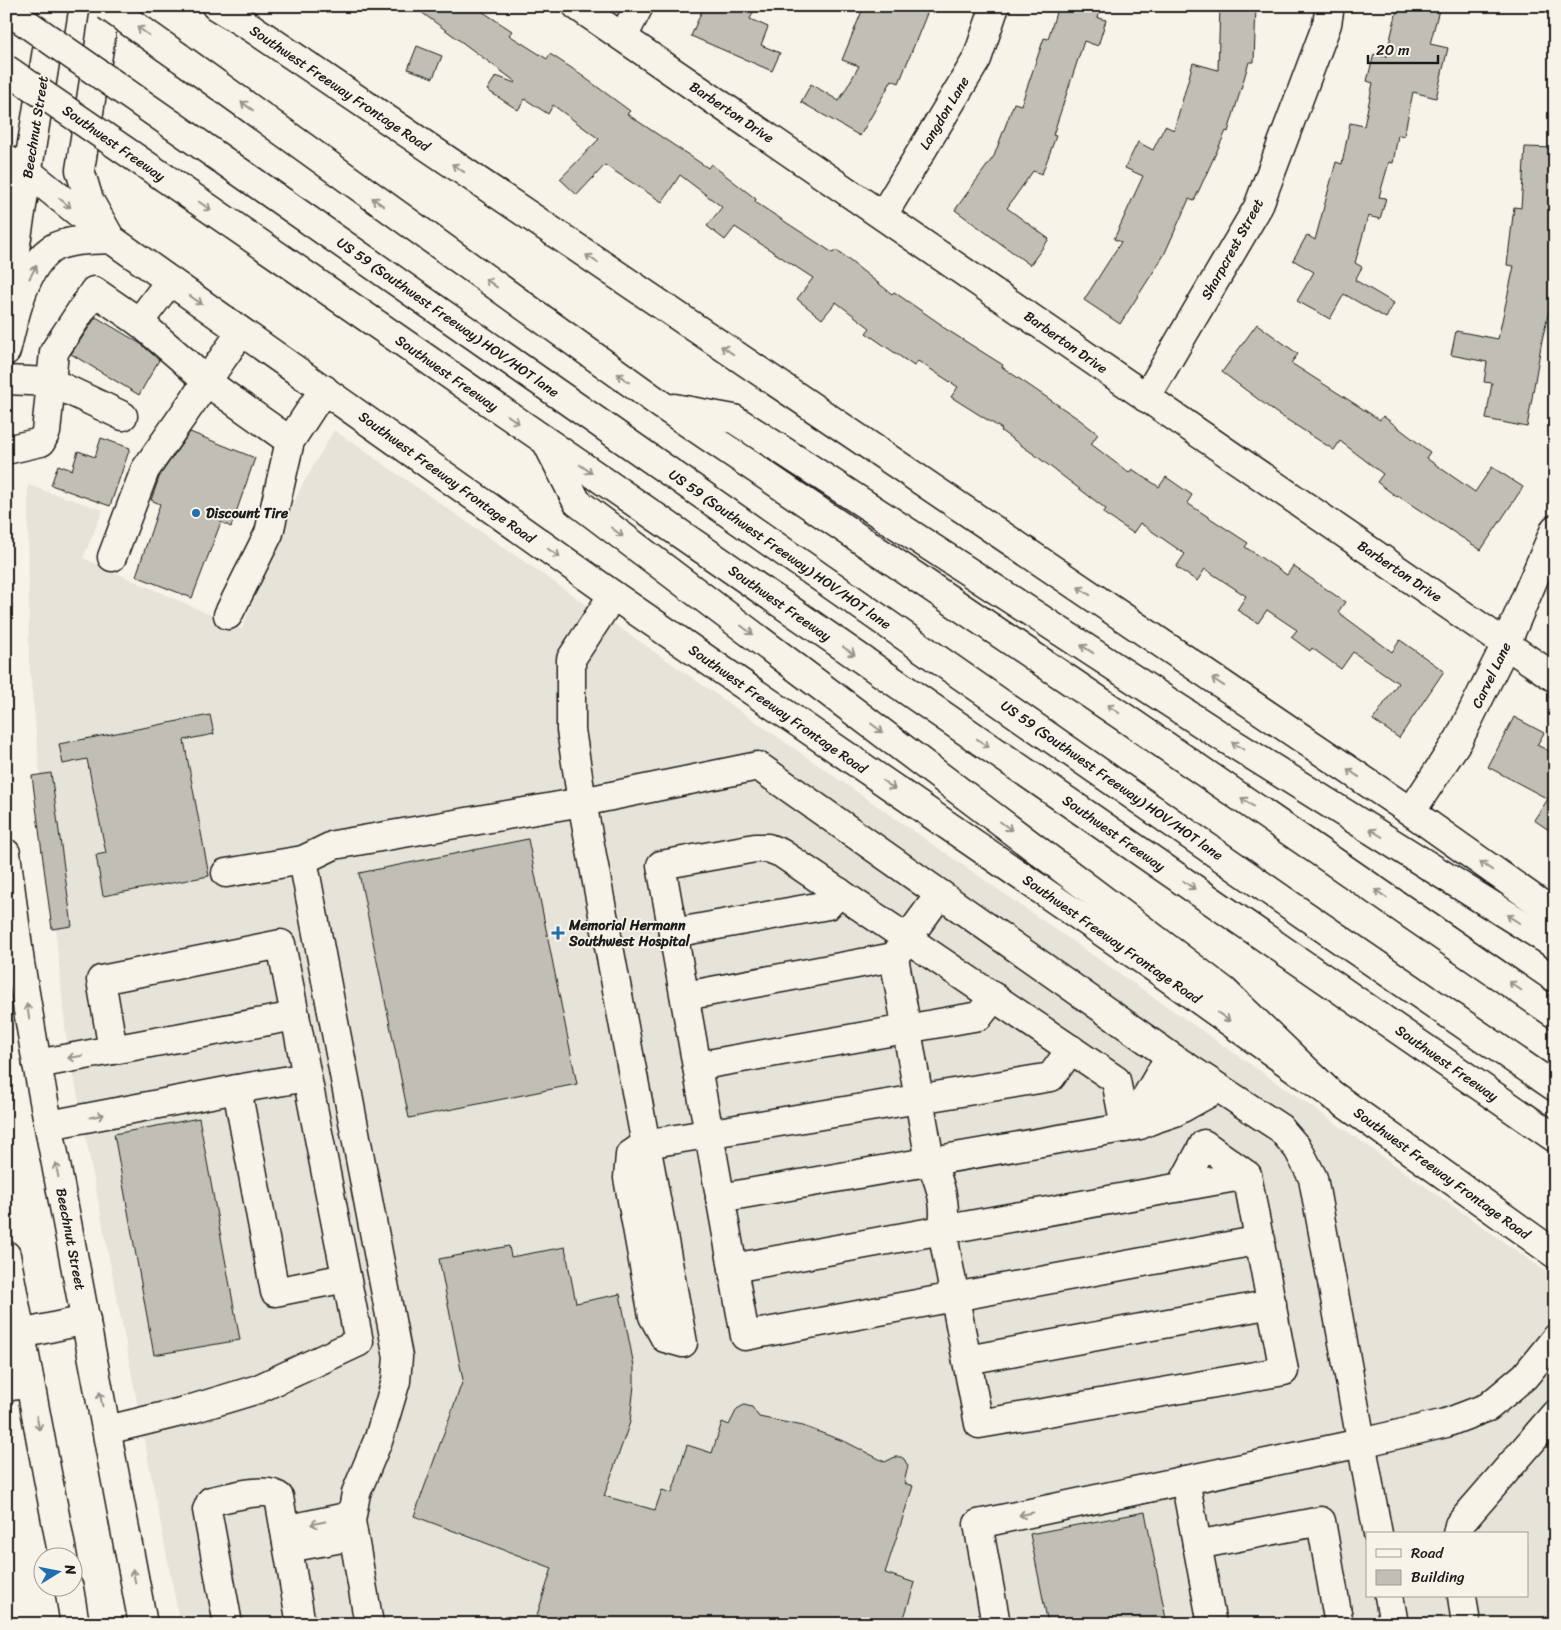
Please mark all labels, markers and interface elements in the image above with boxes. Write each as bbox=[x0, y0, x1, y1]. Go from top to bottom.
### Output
street label: Southwest Freeway Frontage Road bbox=[244, 18, 437, 159]
one-way arrow bbox=[136, 26, 150, 36]
scale bar bbox=[1368, 32, 1438, 64]
text: 20 m bbox=[1376, 37, 1410, 63]
street label: Langdon Lane bbox=[913, 72, 976, 155]
street label: Beechnut Street bbox=[15, 74, 56, 180]
street label: Barberton Drive bbox=[684, 75, 779, 150]
street label: Southwest Freeway bbox=[57, 98, 171, 189]
one-way arrow bbox=[240, 101, 254, 111]
one-way arrow bbox=[451, 162, 465, 172]
street label: Sharpcrest Street bbox=[1194, 194, 1271, 305]
one-way arrow bbox=[372, 196, 385, 207]
one-way arrow bbox=[58, 197, 71, 208]
one-way arrow bbox=[198, 201, 212, 211]
street label: US 59 (Southwest Freeway) HOV/HOT lane bbox=[334, 233, 562, 401]
one-way arrow bbox=[586, 253, 600, 263]
one-way arrow bbox=[28, 266, 38, 280]
one-way arrow bbox=[484, 278, 498, 288]
one-way arrow bbox=[189, 295, 203, 305]
street label: Barberton Drive bbox=[1018, 304, 1113, 381]
street label: Southwest Freeway bbox=[393, 331, 501, 415]
one-way arrow bbox=[720, 344, 734, 355]
one-way arrow bbox=[616, 373, 630, 383]
street label: Southwest Freeway Frontage Road bbox=[353, 405, 542, 551]
one-way arrow bbox=[506, 414, 520, 424]
one-way arrow bbox=[579, 464, 593, 474]
street label: US 59 (Southwest Freeway) HOV/HOT lane bbox=[666, 465, 894, 633]
place label: Discount Tire bbox=[206, 501, 289, 526]
marker: Discount Tire bbox=[190, 507, 202, 519]
one-way arrow bbox=[611, 527, 624, 538]
street label: Barberton Drive bbox=[1352, 534, 1447, 609]
one-way arrow bbox=[547, 548, 561, 558]
street label: Southwest Freeway bbox=[726, 561, 834, 645]
one-way arrow bbox=[1077, 586, 1091, 596]
one-way arrow bbox=[740, 625, 753, 636]
street label: Southwest Freeway Frontage Road bbox=[683, 638, 874, 782]
street label: Carvel Lane bbox=[1465, 638, 1518, 713]
one-way arrow bbox=[1080, 643, 1094, 654]
one-way arrow bbox=[842, 646, 856, 656]
one-way arrow bbox=[1211, 677, 1225, 687]
street label: US 59 (Southwest Freeway) HOV/HOT lane bbox=[998, 696, 1226, 864]
one-way arrow bbox=[1107, 704, 1121, 714]
one-way arrow bbox=[870, 723, 883, 734]
one-way arrow bbox=[976, 738, 990, 748]
one-way arrow bbox=[1231, 741, 1245, 752]
one-way arrow bbox=[1346, 768, 1360, 778]
one-way arrow bbox=[882, 780, 896, 790]
street label: Southwest Freeway bbox=[1060, 791, 1168, 875]
one-way arrow bbox=[1240, 797, 1254, 807]
one-way arrow bbox=[999, 821, 1012, 832]
one-way arrow bbox=[1369, 827, 1383, 837]
one-way arrow bbox=[1479, 861, 1493, 871]
street label: Southwest Freeway Frontage Road bbox=[1017, 868, 1208, 1012]
one-way arrow bbox=[1182, 880, 1196, 890]
one-way arrow bbox=[1374, 889, 1388, 899]
place label: Memorial Hermann Southwest Hospital bbox=[568, 913, 691, 954]
one-way arrow bbox=[1507, 914, 1521, 924]
marker: Memorial Hermann Southwest Hospital bbox=[551, 926, 565, 940]
one-way arrow bbox=[1508, 981, 1522, 991]
one-way arrow bbox=[23, 1003, 33, 1019]
one-way arrow bbox=[1217, 1012, 1230, 1023]
street label: Southwest Freeway bbox=[1390, 1018, 1504, 1109]
one-way arrow bbox=[67, 1052, 83, 1062]
street label: Southwest Freeway Frontage Road bbox=[1348, 1101, 1537, 1247]
one-way arrow bbox=[88, 1111, 104, 1121]
one-way arrow bbox=[52, 1163, 62, 1179]
street label: Beechnut Street bbox=[48, 1186, 93, 1292]
one-way arrow bbox=[95, 1391, 105, 1407]
one-way arrow bbox=[33, 1415, 43, 1431]
one-way arrow bbox=[1018, 1510, 1034, 1519]
one-way arrow bbox=[311, 1519, 327, 1528]
legend bbox=[1366, 1532, 1528, 1598]
text: Road bbox=[1411, 1540, 1444, 1566]
north arrow bbox=[32, 1548, 82, 1598]
text: N bbox=[57, 1562, 84, 1577]
text: Building bbox=[1411, 1564, 1465, 1590]
one-way arrow bbox=[129, 1568, 138, 1584]

